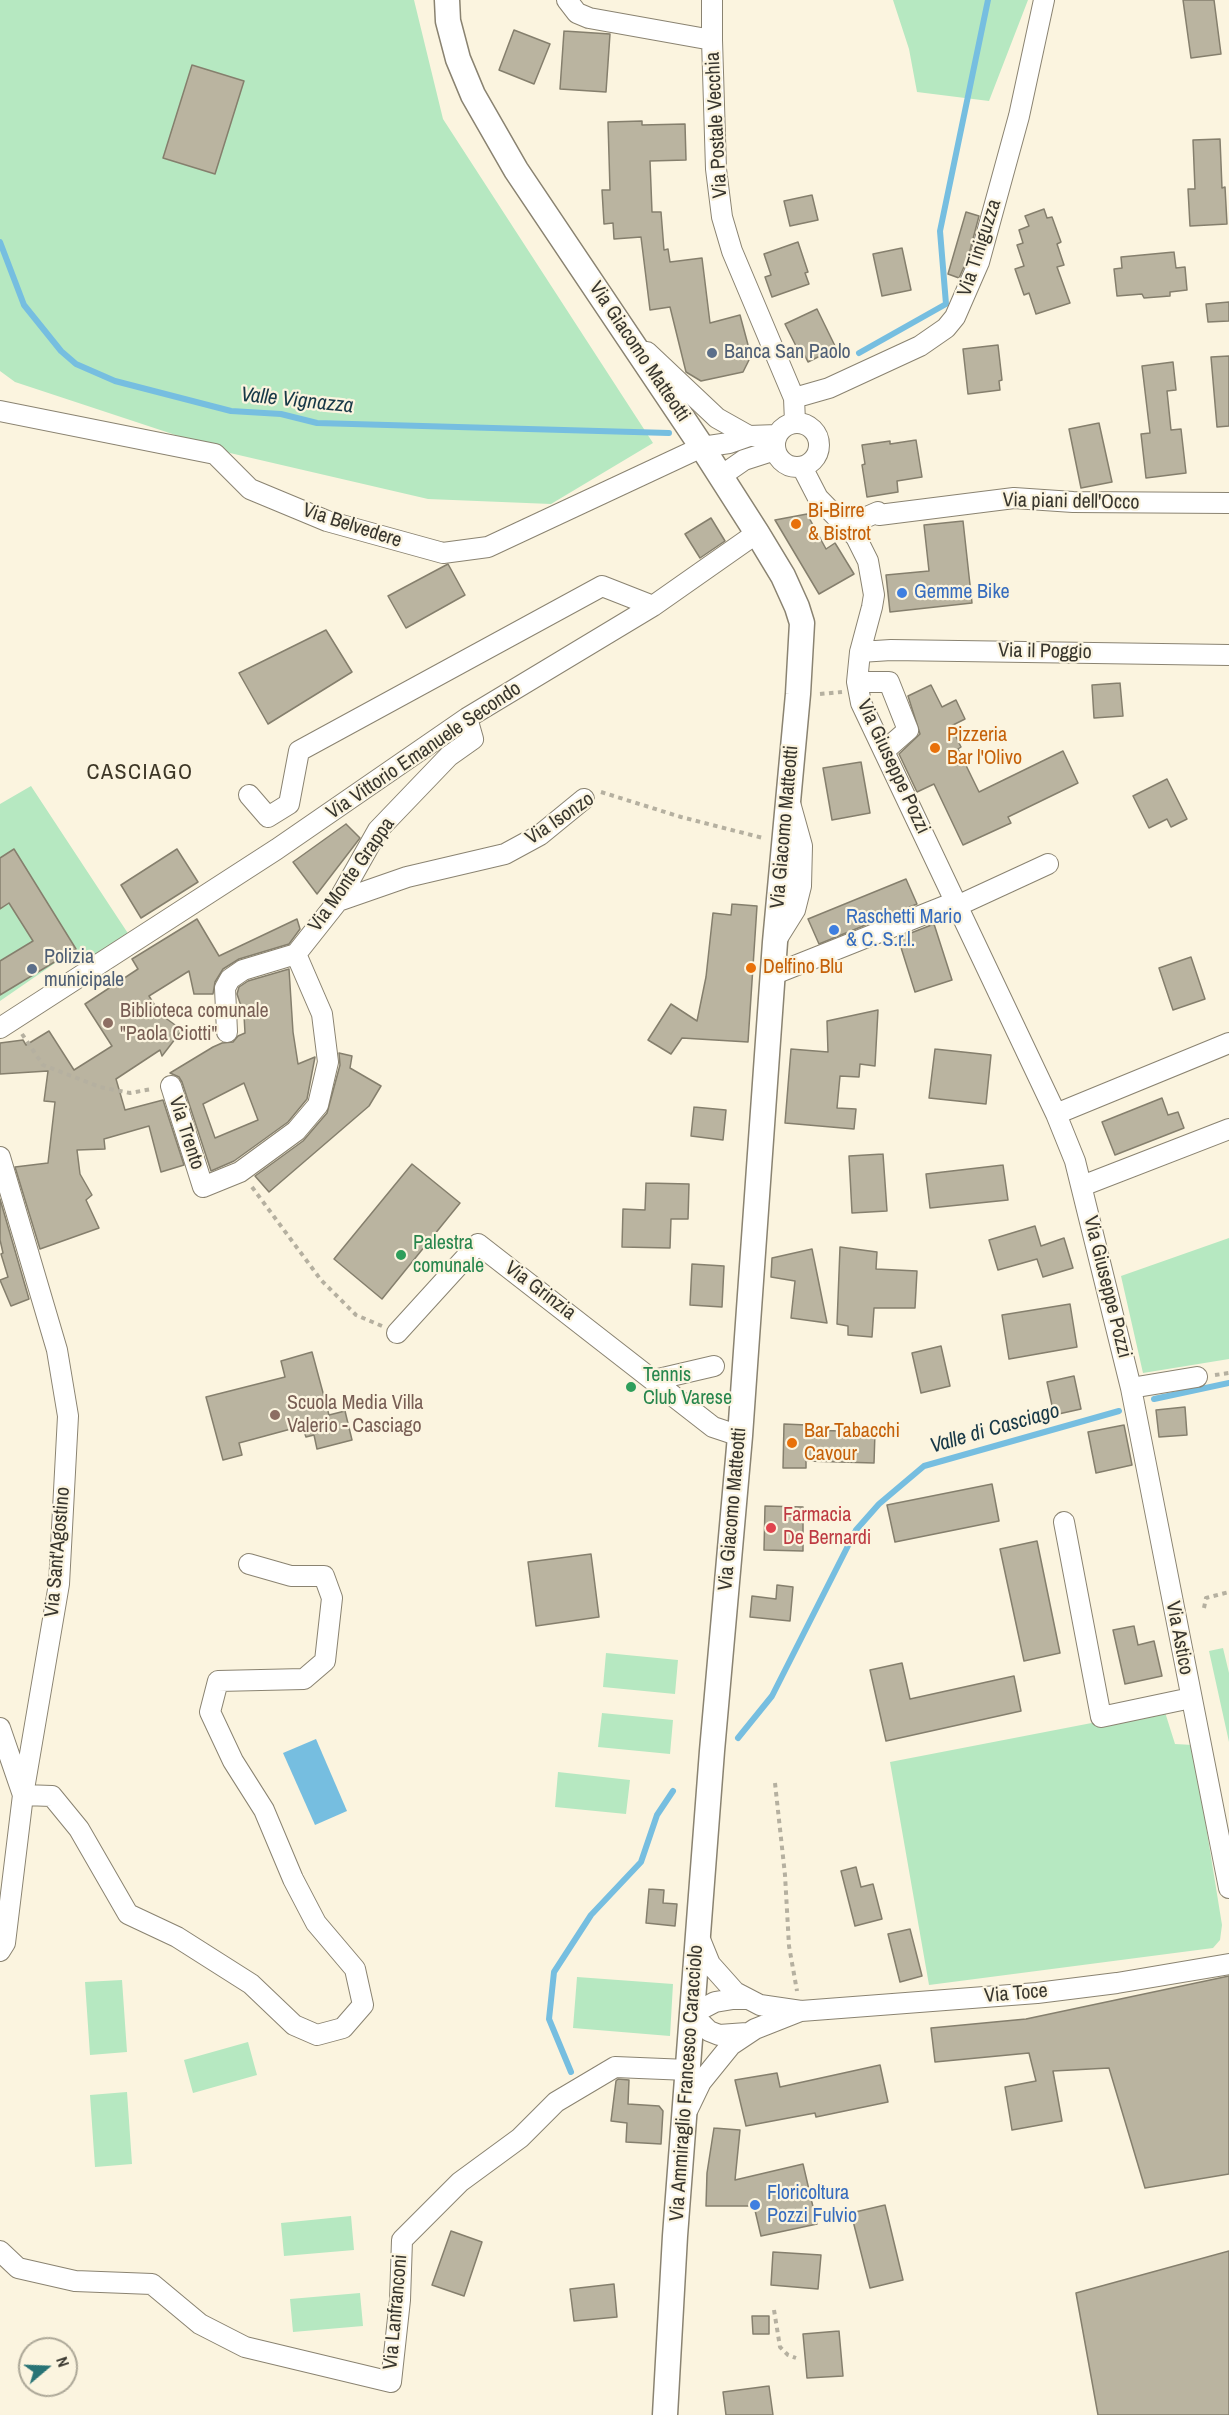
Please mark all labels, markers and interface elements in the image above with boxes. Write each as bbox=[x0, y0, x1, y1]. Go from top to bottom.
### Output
street label: Via Postale Vecchia bbox=[701, 51, 733, 199]
street label: Via Tiniguzza bbox=[953, 196, 1007, 300]
street label: Via Giacomo Matteotti bbox=[583, 277, 695, 427]
place label: Banca San Paolo bbox=[724, 341, 851, 365]
marker: Banca San Paolo bbox=[705, 346, 719, 360]
water label: Valle Vignazza bbox=[240, 383, 354, 419]
street label: Via piani dell'Occo bbox=[1002, 489, 1140, 515]
street label: Via Belvedere bbox=[299, 499, 405, 553]
place label: Bi-Birre & Bistrot bbox=[808, 500, 871, 547]
marker: Bi-Birre & Bistrot bbox=[789, 517, 803, 531]
place label: Gemme Bike bbox=[914, 581, 1010, 605]
marker: Gemme Bike bbox=[895, 586, 909, 600]
street label: Via il Poggio bbox=[998, 639, 1092, 665]
street label: Via Vittorio Emanuele Secondo bbox=[322, 677, 526, 825]
street label: Via Giuseppe Pozzi bbox=[851, 696, 935, 838]
place label: Pizzeria Bar l'Olivo bbox=[947, 724, 1022, 771]
marker: Pizzeria Bar l'Olivo bbox=[928, 741, 942, 755]
street label: Via Giacomo Matteotti bbox=[766, 744, 804, 910]
district label: CASCIAGO bbox=[86, 760, 194, 786]
street label: Via Isonzo bbox=[521, 787, 599, 851]
street label: Via Monte Grappa bbox=[304, 813, 400, 937]
place label: Raschetti Mario & C. S.r.l. bbox=[846, 906, 962, 953]
marker: Raschetti Mario & C. S.r.l. bbox=[827, 923, 841, 937]
place label: Polizia municipale bbox=[44, 946, 124, 993]
place label: Delfino Blu bbox=[763, 956, 843, 980]
marker: Delfino Blu bbox=[744, 961, 758, 975]
marker: Polizia municipale bbox=[25, 962, 39, 976]
place label: Biblioteca comunale "Paola Ciotti" bbox=[120, 1000, 269, 1047]
marker: Biblioteca comunale "Paola Ciotti" bbox=[101, 1016, 115, 1030]
street label: Via Trento bbox=[163, 1093, 209, 1173]
street label: Via Giuseppe Pozzi bbox=[1078, 1213, 1136, 1361]
place label: Palestra comunale bbox=[413, 1232, 484, 1279]
marker: Palestra comunale bbox=[394, 1248, 408, 1262]
street label: Via Grinzia bbox=[500, 1257, 580, 1325]
place label: Tennis Club Varese bbox=[643, 1364, 732, 1411]
marker: Tennis Club Varese bbox=[624, 1380, 638, 1394]
place label: Scuola Media Villa Valerio - Casciago bbox=[287, 1392, 423, 1439]
water label: Valle di Casciago bbox=[927, 1399, 1063, 1459]
marker: Scuola Media Villa Valerio - Casciago bbox=[268, 1408, 282, 1422]
place label: Bar Tabacchi Cavour bbox=[804, 1420, 900, 1467]
street label: Via Giacomo Matteotti bbox=[714, 1426, 752, 1592]
marker: Bar Tabacchi Cavour bbox=[785, 1436, 799, 1450]
street label: Via Sant'Agostino bbox=[40, 1486, 76, 1618]
place label: Farmacia De Bernardi bbox=[783, 1504, 871, 1551]
marker: Farmacia De Bernardi bbox=[764, 1521, 778, 1535]
street label: Via Astico bbox=[1160, 1599, 1198, 1677]
street label: Via Ammiraglio Francesco Caracciolo bbox=[665, 1944, 709, 2222]
street label: Via Toce bbox=[983, 1979, 1049, 2009]
place label: Floricoltura Pozzi Fulvio bbox=[767, 2182, 857, 2229]
marker: Floricoltura Pozzi Fulvio bbox=[748, 2198, 762, 2212]
street label: Via Lanfranconi bbox=[379, 2253, 413, 2371]
north arrow bbox=[18, 2337, 78, 2397]
text: N bbox=[51, 2354, 75, 2370]

